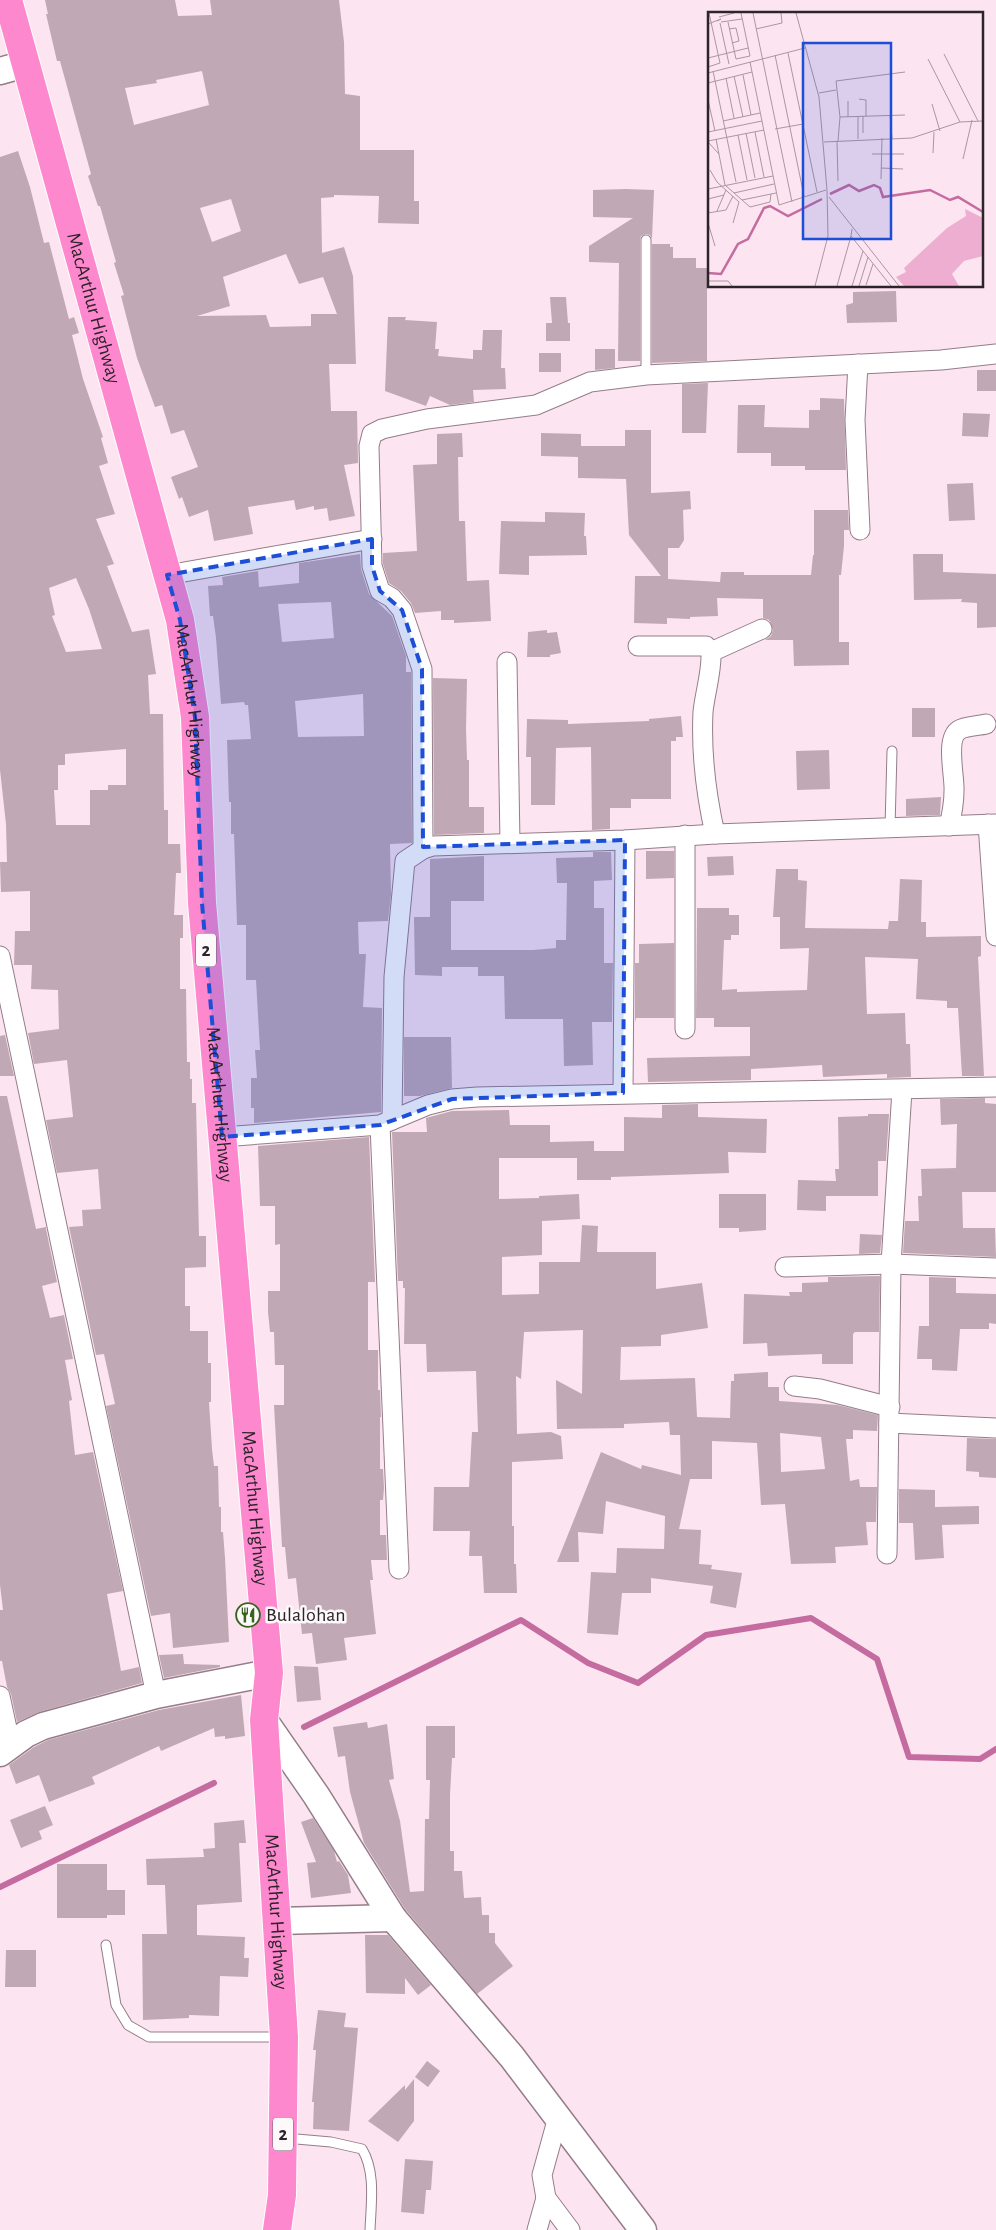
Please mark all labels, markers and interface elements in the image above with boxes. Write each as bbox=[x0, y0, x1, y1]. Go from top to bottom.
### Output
inset map bbox=[708, 12, 984, 288]
street label: MacArthur Highway bbox=[63, 231, 124, 387]
street label: MacArthur Highway bbox=[171, 622, 207, 779]
road number: 2 bbox=[196, 934, 216, 966]
street label: MacArthur Highway bbox=[203, 1026, 236, 1184]
street label: MacArthur Highway bbox=[238, 1429, 271, 1587]
restaurant icon: Bulalohan bbox=[235, 1602, 261, 1628]
place label: Bulalohan bbox=[266, 1605, 346, 1625]
street label: MacArthur Highway bbox=[261, 1833, 291, 1991]
road number: 2 bbox=[273, 2118, 293, 2150]

